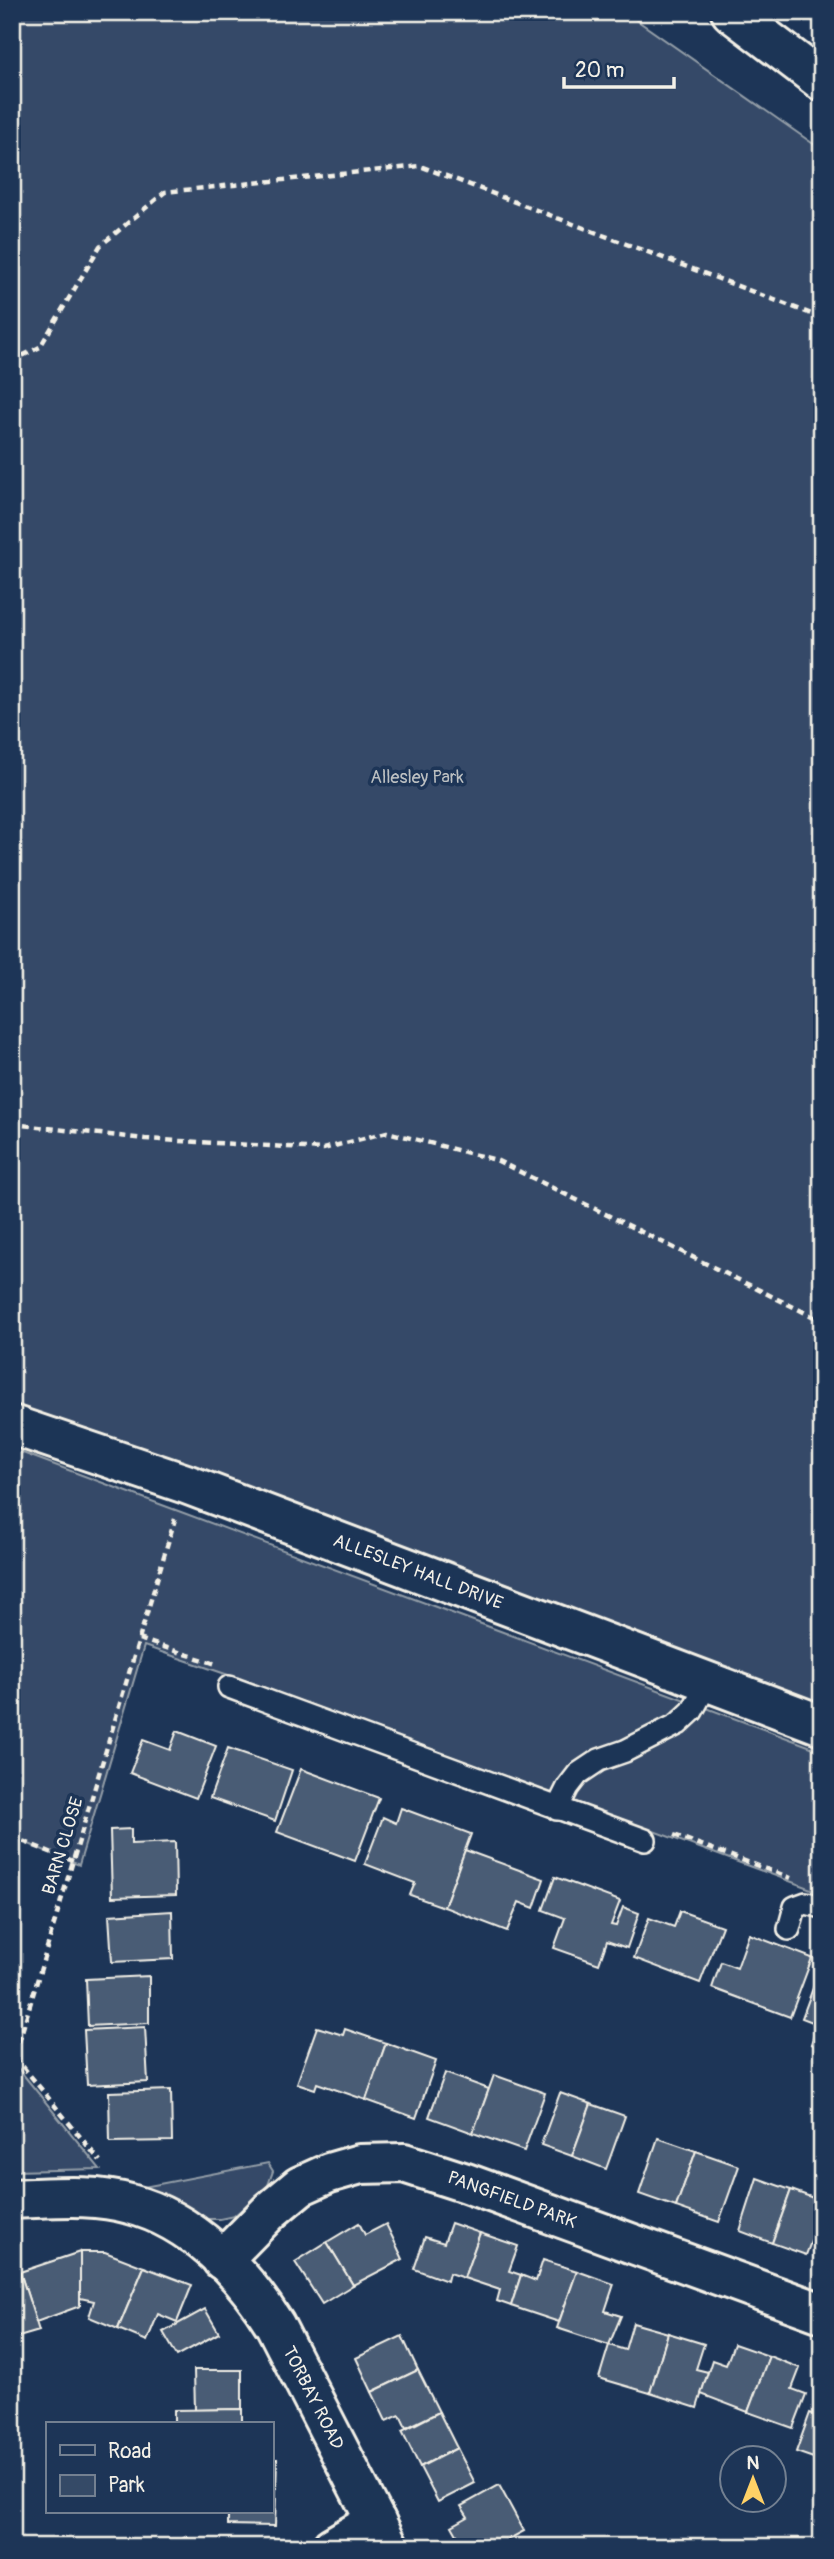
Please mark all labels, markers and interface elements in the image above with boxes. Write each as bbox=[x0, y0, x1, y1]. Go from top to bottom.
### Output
scale bar bbox=[564, 46, 675, 90]
text: 20 m bbox=[575, 57, 624, 84]
park label: Allesley Park bbox=[370, 766, 464, 789]
street label: ALLESLEY HALL DRIVE bbox=[330, 1529, 506, 1615]
street label: BARN CLOSE bbox=[37, 1794, 89, 1898]
street label: PANGFIELD PARK bbox=[445, 2166, 580, 2234]
street label: TORBAY ROAD bbox=[277, 2342, 349, 2454]
legend bbox=[46, 2422, 273, 2514]
text: Road bbox=[108, 2438, 152, 2465]
north arrow bbox=[718, 2444, 788, 2514]
text: N bbox=[747, 2451, 760, 2475]
text: Park bbox=[108, 2472, 145, 2499]

